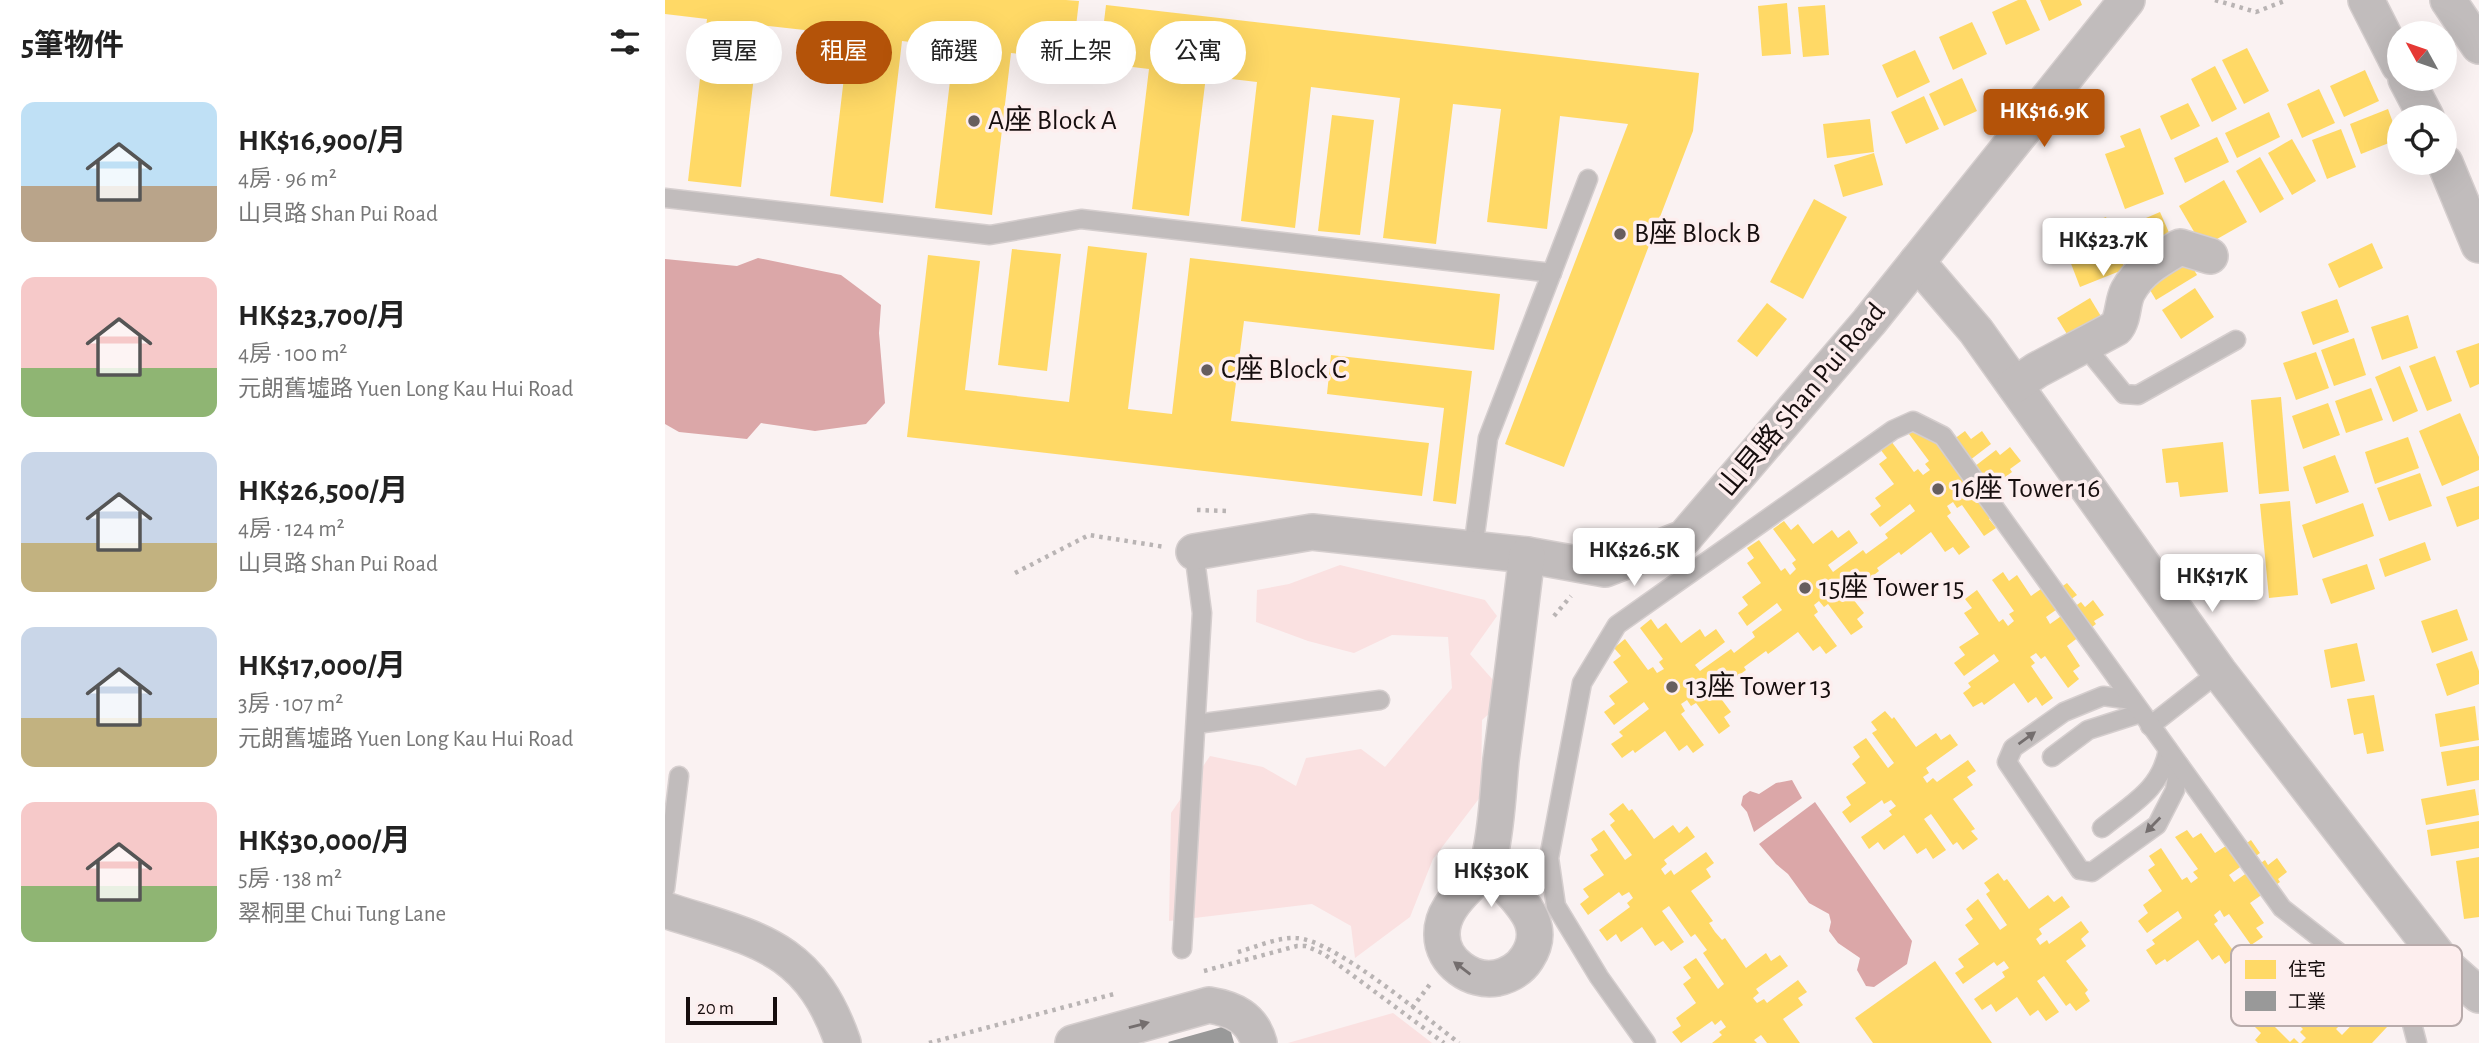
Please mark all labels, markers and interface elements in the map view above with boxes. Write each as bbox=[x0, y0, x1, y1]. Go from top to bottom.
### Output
chip: 買屋 bbox=[686, 21, 782, 84]
chip: 租屋 bbox=[796, 21, 892, 84]
chip: 篩選 bbox=[906, 21, 1002, 84]
chip: 新上架 bbox=[1016, 21, 1136, 84]
chip: 公寓 bbox=[1150, 21, 1246, 84]
north arrow bbox=[2387, 21, 2457, 91]
map controls bbox=[2387, 21, 2457, 175]
icon: filters bbox=[606, 23, 644, 61]
text: 5筆物件 bbox=[21, 31, 124, 61]
pin: HK$16.9K bbox=[1972, 90, 2116, 149]
text: HK$16.9K bbox=[2000, 100, 2089, 123]
place label: A座 Block A bbox=[988, 105, 1117, 135]
button: locate bbox=[2387, 105, 2457, 175]
marker: A座 Block A bbox=[966, 113, 982, 129]
text: HK$16,900/月 bbox=[238, 126, 406, 156]
icon: home bbox=[77, 130, 161, 214]
text: 4房 · 96 m² bbox=[238, 168, 337, 191]
text: 山貝路 Shan Pui Road bbox=[238, 203, 438, 226]
place label: B座 Block B bbox=[1634, 218, 1761, 248]
pin: HK$23.7K bbox=[2031, 218, 2175, 278]
marker: B座 Block B bbox=[1612, 226, 1628, 242]
text: HK$23.7K bbox=[2058, 229, 2148, 252]
street label: 山貝路 Shan Pui Road bbox=[1712, 296, 1891, 502]
text: HK$23,700/月 bbox=[238, 301, 407, 331]
icon: home bbox=[77, 305, 161, 389]
text: 4房 · 100 m² bbox=[238, 343, 347, 366]
place label: C座 Block C bbox=[1221, 354, 1347, 384]
marker: C座 Block C bbox=[1199, 362, 1215, 378]
text: 元朗舊墟路 Yuen Long Kau Hui Road bbox=[238, 378, 573, 401]
place label: 16座 Tower 16 bbox=[1952, 473, 2101, 503]
text: HK$26,500/月 bbox=[238, 476, 408, 506]
icon: home bbox=[77, 480, 161, 564]
marker: 16座 Tower 16 bbox=[1930, 481, 1946, 497]
text: 4房 · 124 m² bbox=[238, 518, 345, 541]
pin: HK$26.5K bbox=[1562, 528, 1706, 588]
text: HK$26.5K bbox=[1589, 539, 1679, 562]
text: 山貝路 Shan Pui Road bbox=[238, 553, 438, 576]
pin: HK$17K bbox=[2155, 554, 2269, 614]
text: HK$17K bbox=[2176, 565, 2248, 588]
place label: 15座 Tower 15 bbox=[1819, 572, 1965, 602]
marker: 15座 Tower 15 bbox=[1797, 580, 1813, 596]
text: HK$17,000/月 bbox=[238, 651, 406, 681]
icon: home bbox=[77, 655, 161, 739]
place label: 13座 Tower 13 bbox=[1686, 671, 1831, 701]
marker: 13座 Tower 13 bbox=[1664, 679, 1680, 695]
text: 3房 · 107 m² bbox=[238, 693, 343, 716]
text: 元朗舊墟路 Yuen Long Kau Hui Road bbox=[238, 728, 573, 751]
one-way arrow bbox=[2018, 732, 2036, 746]
one-way arrow bbox=[2145, 817, 2161, 834]
text: HK$30,000/月 bbox=[238, 826, 411, 856]
icon: home bbox=[77, 830, 161, 914]
pin: HK$30K bbox=[1434, 850, 1548, 909]
text: HK$30K bbox=[1453, 860, 1529, 883]
text: 5房 · 138 m² bbox=[238, 868, 342, 891]
text: 翠桐里 Chui Tung Lane bbox=[238, 903, 446, 926]
legend bbox=[2231, 945, 2462, 1026]
text: 住宅 bbox=[2288, 959, 2326, 980]
one-way arrow bbox=[1453, 961, 1472, 975]
text: 工業 bbox=[2288, 992, 2326, 1012]
scale bar bbox=[686, 994, 777, 1026]
text: 20 m bbox=[697, 999, 734, 1018]
one-way arrow bbox=[1128, 1019, 1150, 1030]

